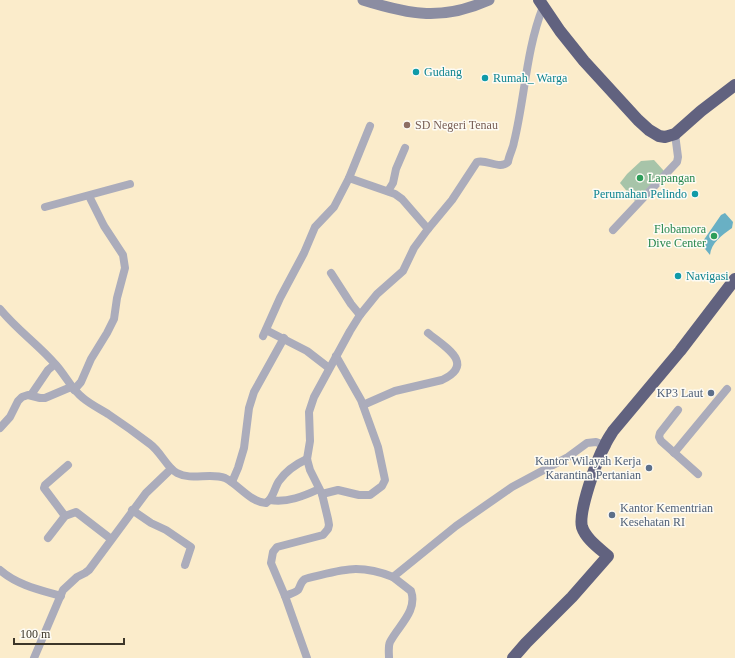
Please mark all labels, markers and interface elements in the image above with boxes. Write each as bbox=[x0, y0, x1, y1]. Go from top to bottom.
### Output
place label: Gudang bbox=[424, 65, 462, 79]
marker: Gudang bbox=[411, 67, 421, 77]
place label: Rumah_ Warga bbox=[493, 71, 568, 85]
marker: Rumah_ Warga bbox=[480, 73, 490, 83]
place label: SD Negeri Tenau bbox=[415, 118, 498, 132]
marker: SD Negeri Tenau bbox=[402, 120, 412, 130]
place label: Lapangan bbox=[648, 171, 695, 185]
marker: Lapangan bbox=[635, 173, 645, 183]
place label: Perumahan Pelindo bbox=[593, 187, 687, 201]
marker: Perumahan Pelindo bbox=[690, 189, 700, 199]
place label: Flobamora Dive Center bbox=[648, 222, 707, 250]
marker: Flobamora Dive Center bbox=[709, 231, 719, 241]
place label: Navigasi bbox=[686, 269, 729, 283]
marker: Navigasi bbox=[673, 271, 683, 281]
place label: KP3 Laut bbox=[657, 386, 704, 400]
marker: KP3 Laut bbox=[706, 388, 716, 398]
place label: Kantor Wilayah Kerja Karantina Pertanian bbox=[535, 454, 642, 482]
marker: Kantor Wilayah Kerja Karantina Pertanian bbox=[644, 463, 654, 473]
place label: Kantor Kementrian Kesehatan RI bbox=[620, 501, 713, 529]
marker: Kantor Kementrian Kesehatan RI bbox=[607, 510, 617, 520]
scale bar bbox=[14, 620, 124, 646]
text: 100 m bbox=[20, 627, 51, 641]

